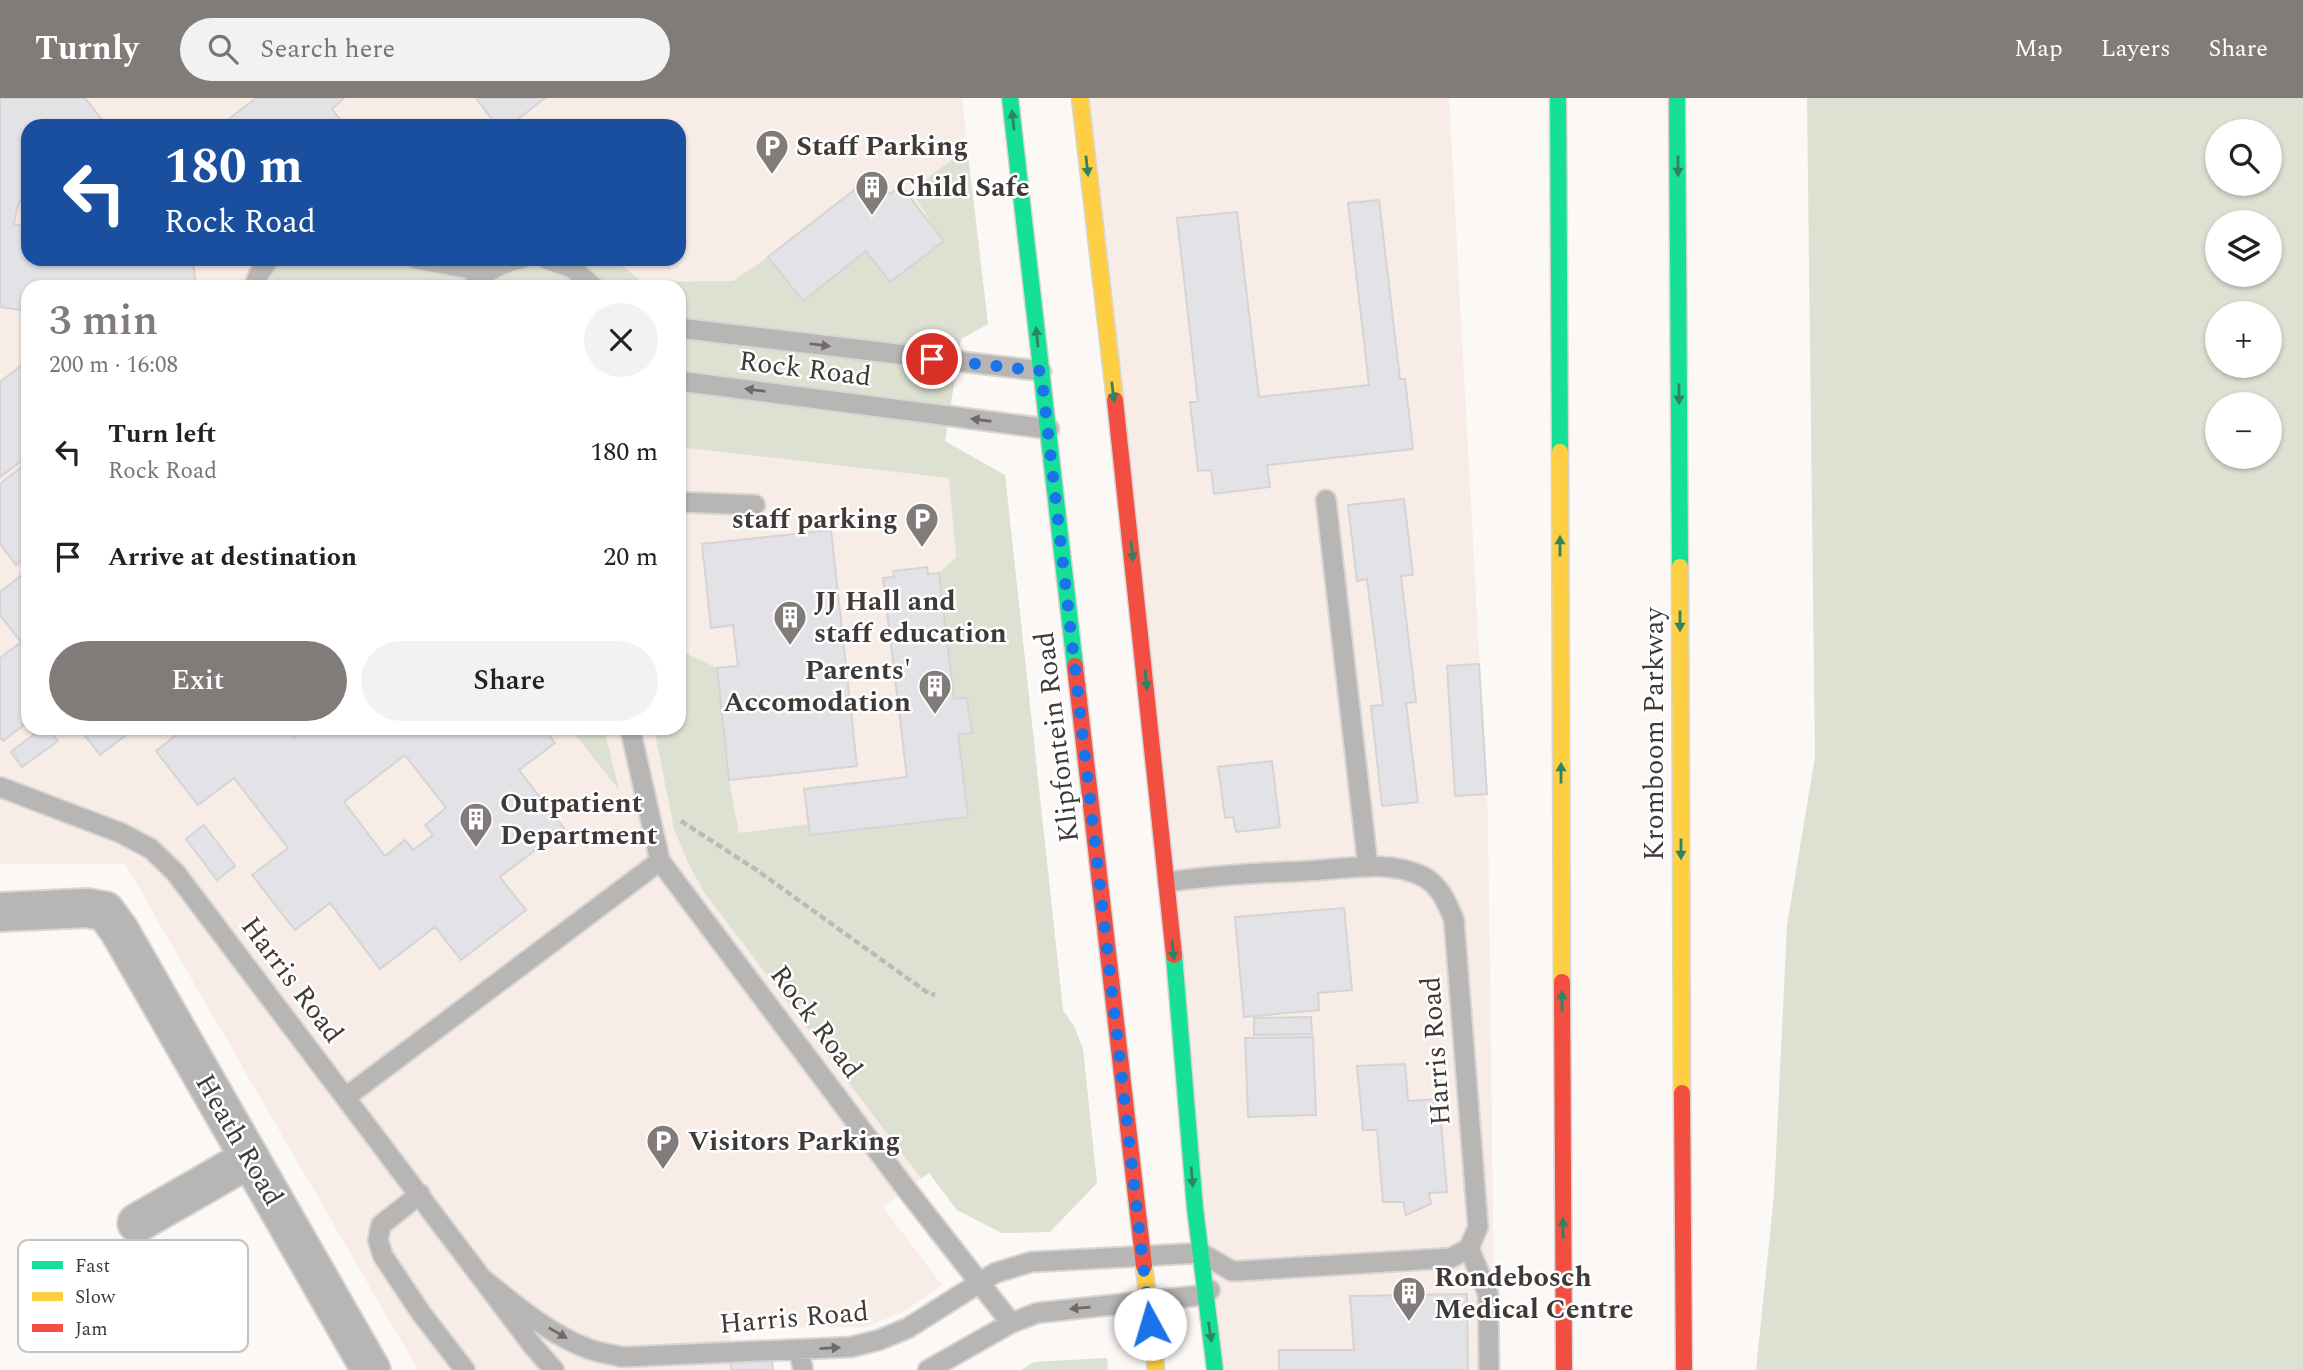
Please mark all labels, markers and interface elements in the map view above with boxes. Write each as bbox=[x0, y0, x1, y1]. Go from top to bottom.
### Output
search box bbox=[180, 18, 670, 81]
text: Turnly bbox=[35, 24, 138, 74]
text: Search here bbox=[260, 29, 395, 69]
icon: search bbox=[204, 30, 242, 68]
text: Map bbox=[2014, 31, 2063, 67]
text: Layers bbox=[2101, 31, 2171, 67]
text: Share bbox=[2209, 31, 2268, 67]
one-way arrow bbox=[1007, 109, 1018, 131]
map controls bbox=[2205, 119, 2282, 469]
button: search bbox=[2205, 119, 2282, 196]
place label: Staff Parking bbox=[796, 125, 968, 168]
parking icon: Staff Parking bbox=[753, 127, 791, 176]
text: 180 m bbox=[164, 130, 303, 205]
icon: left bbox=[49, 147, 140, 238]
one-way arrow bbox=[1082, 155, 1093, 177]
one-way arrow bbox=[1672, 155, 1684, 177]
place label: Child Safe bbox=[896, 166, 1030, 209]
building icon: Child Safe bbox=[853, 168, 891, 217]
text: Rock Road bbox=[164, 198, 316, 247]
button: layers bbox=[2205, 210, 2282, 287]
text: 3 min bbox=[49, 290, 158, 353]
button: + bbox=[2205, 301, 2282, 378]
button: close bbox=[584, 303, 658, 377]
one-way arrow bbox=[1032, 326, 1043, 348]
pin bbox=[902, 329, 962, 389]
one-way arrow bbox=[809, 339, 831, 350]
street label: Rock Road bbox=[736, 340, 874, 398]
icon: arrive bbox=[913, 340, 951, 378]
text: 200 m · 16:08 bbox=[49, 348, 178, 383]
one-way arrow bbox=[1108, 381, 1119, 403]
one-way arrow bbox=[1673, 383, 1685, 405]
one-way arrow bbox=[744, 385, 766, 396]
button: − bbox=[2205, 392, 2282, 469]
text: Turn left bbox=[108, 414, 216, 454]
one-way arrow bbox=[970, 414, 992, 425]
text: 180 m bbox=[590, 432, 658, 472]
icon: left bbox=[49, 433, 87, 471]
text: Rock Road bbox=[108, 454, 217, 489]
place label: staff parking bbox=[732, 498, 898, 541]
parking icon: staff parking bbox=[903, 500, 941, 549]
one-way arrow bbox=[1554, 535, 1566, 557]
text: Arrive at destination bbox=[108, 537, 357, 577]
text: 20 m bbox=[603, 537, 658, 577]
icon: arrive bbox=[49, 538, 87, 576]
one-way arrow bbox=[1127, 541, 1138, 563]
place label: JJ Hall and staff education bbox=[814, 580, 1007, 655]
building icon: JJ Hall and staff education bbox=[771, 598, 809, 647]
street label: Kromboom Parkway bbox=[1633, 606, 1676, 861]
one-way arrow bbox=[1674, 610, 1686, 632]
street label: Klipfontein Road bbox=[1023, 629, 1091, 845]
button: Exit bbox=[49, 641, 347, 721]
button: Share bbox=[361, 641, 658, 721]
place label: Parents' Accomodation bbox=[723, 649, 911, 724]
building icon: Parents' Accomodation bbox=[916, 667, 954, 716]
one-way arrow bbox=[1140, 669, 1151, 691]
one-way arrow bbox=[1555, 762, 1567, 784]
place label: Outpatient Department bbox=[500, 782, 658, 857]
building icon: Outpatient Department bbox=[457, 800, 495, 849]
one-way arrow bbox=[1675, 838, 1687, 860]
street label: Harris Road bbox=[230, 907, 354, 1053]
one-way arrow bbox=[1168, 939, 1179, 961]
street label: Rock Road bbox=[759, 956, 873, 1088]
street label: Harris Road bbox=[1409, 975, 1463, 1127]
one-way arrow bbox=[1556, 990, 1568, 1012]
street label: Heath Road bbox=[184, 1066, 294, 1214]
place label: Visitors Parking bbox=[688, 1120, 900, 1163]
parking icon: Visitors Parking bbox=[644, 1122, 682, 1171]
one-way arrow bbox=[1187, 1166, 1198, 1188]
one-way arrow bbox=[1557, 1217, 1569, 1239]
legend bbox=[18, 1240, 248, 1352]
text: Fast bbox=[75, 1252, 111, 1281]
place label: Rondebosch Medical Centre bbox=[1434, 1256, 1634, 1331]
building icon: Rondebosch Medical Centre bbox=[1390, 1274, 1428, 1323]
text: Slow bbox=[75, 1283, 116, 1312]
position arrow bbox=[1113, 1287, 1187, 1361]
street label: Harris Road bbox=[718, 1290, 870, 1346]
one-way arrow bbox=[1069, 1303, 1091, 1314]
text: Jam bbox=[75, 1315, 107, 1344]
one-way arrow bbox=[1204, 1322, 1215, 1344]
one-way arrow bbox=[549, 1327, 568, 1339]
one-way arrow bbox=[819, 1342, 841, 1353]

